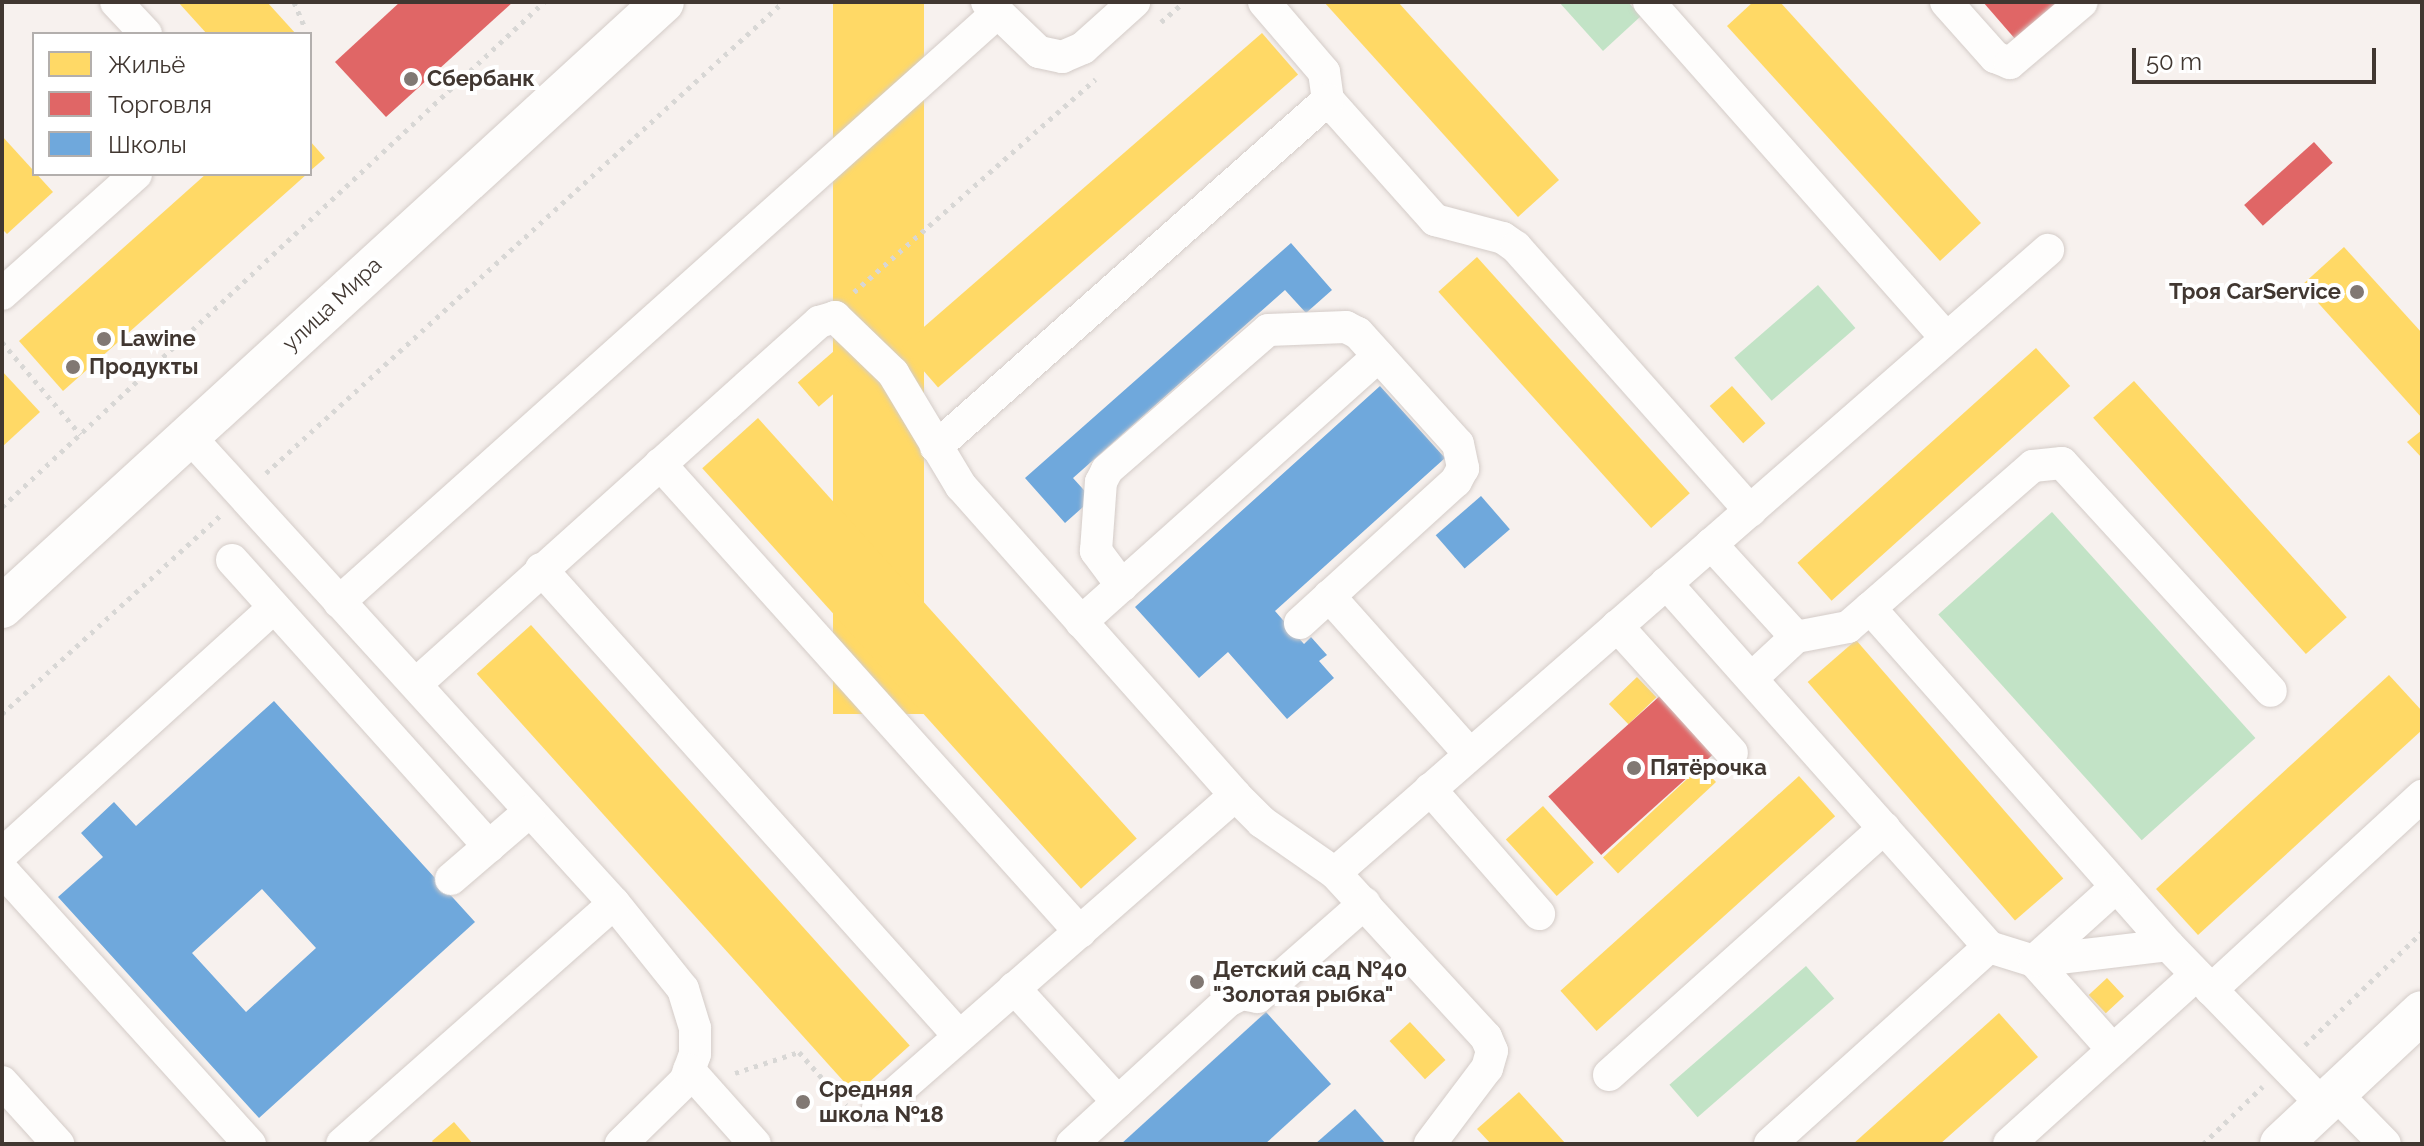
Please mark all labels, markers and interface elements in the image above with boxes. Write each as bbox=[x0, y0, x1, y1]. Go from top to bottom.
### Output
legend bbox=[32, 32, 312, 176]
scale bar bbox=[2136, 32, 2380, 82]
text: 50 m bbox=[2146, 47, 2202, 76]
text: Жильё bbox=[108, 50, 185, 79]
place label: Сбербанк bbox=[427, 66, 535, 92]
marker: Сбербанк bbox=[402, 70, 420, 88]
text: Торговля bbox=[108, 90, 212, 119]
text: Школы bbox=[108, 130, 187, 159]
street label: улица Мира bbox=[277, 251, 387, 357]
place label: Троя CarService bbox=[2169, 279, 2341, 305]
marker: Троя CarService bbox=[2348, 283, 2366, 301]
place label: Lawine bbox=[120, 326, 196, 352]
marker: Lawine bbox=[95, 330, 113, 348]
place label: Продукты bbox=[89, 354, 198, 380]
marker: Продукты bbox=[64, 358, 82, 376]
place label: Пятёрочка bbox=[1650, 755, 1767, 781]
marker: Пятёрочка bbox=[1625, 759, 1643, 777]
place label: Детский сад №40 "Золотая рыбка" bbox=[1213, 956, 1407, 1008]
marker: Детский сад №40 "Золотая рыбка" bbox=[1188, 973, 1206, 991]
place label: Средняя школа №18 bbox=[819, 1076, 944, 1128]
marker: Средняя школа №18 bbox=[794, 1093, 812, 1111]

